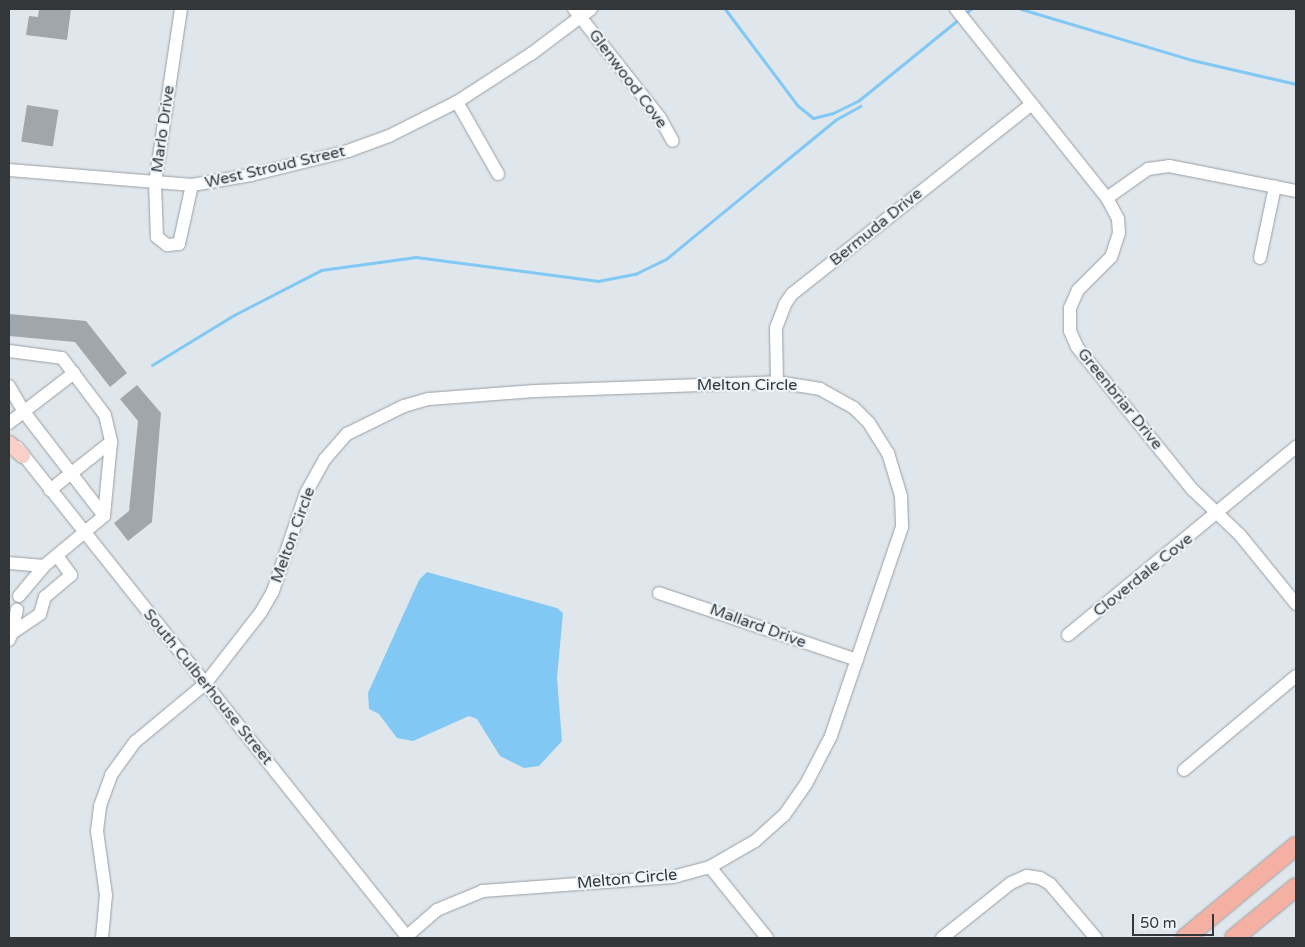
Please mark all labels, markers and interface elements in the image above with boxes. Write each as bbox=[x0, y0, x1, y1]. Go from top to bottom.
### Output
street label: Glenwood Cove bbox=[585, 26, 671, 132]
street label: Marlo Drive bbox=[147, 84, 179, 174]
street label: West Stroud Street bbox=[203, 142, 347, 192]
street label: Bermuda Drive bbox=[826, 184, 926, 270]
street label: Greenbriar Drive bbox=[1073, 344, 1167, 454]
street label: Melton Circle bbox=[697, 375, 797, 395]
street label: Melton Circle bbox=[267, 485, 319, 585]
street label: Cloverdale Cove bbox=[1089, 529, 1197, 621]
street label: Mallard Drive bbox=[707, 600, 809, 652]
street label: South Culberhouse Street bbox=[139, 605, 277, 769]
street label: Melton Circle bbox=[576, 865, 678, 893]
scale bar bbox=[1135, 904, 1218, 936]
text: 50 m bbox=[1140, 914, 1177, 932]

